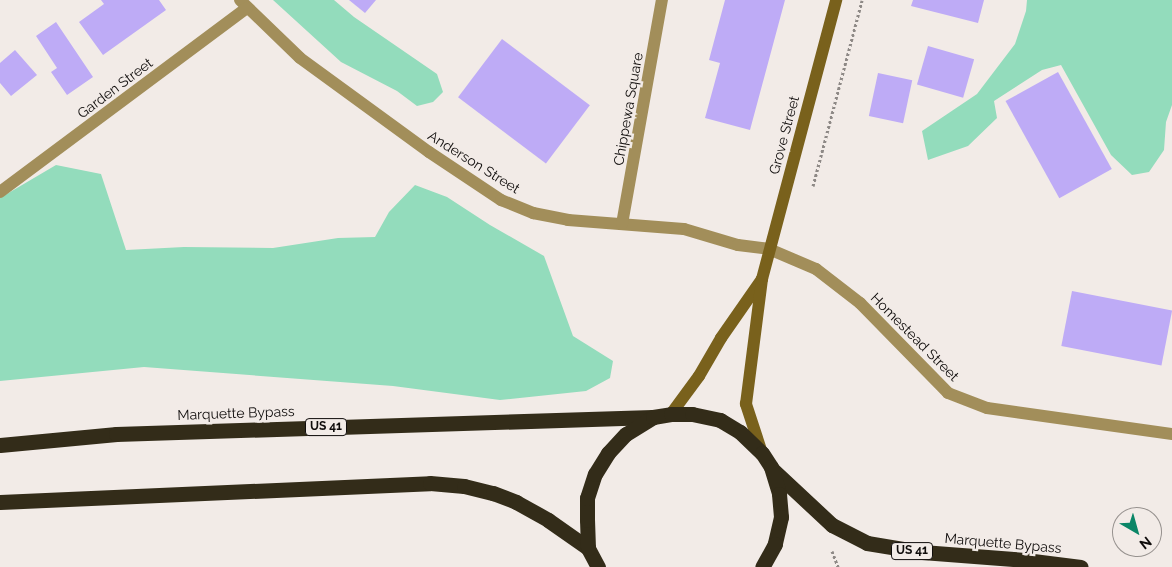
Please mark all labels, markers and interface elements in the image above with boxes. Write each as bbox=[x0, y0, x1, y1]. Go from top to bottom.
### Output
street label: Chippewa Square bbox=[610, 51, 646, 167]
street label: Garden Street bbox=[74, 54, 156, 122]
street label: Grove Street bbox=[765, 94, 803, 176]
street label: Anderson Street bbox=[425, 127, 523, 197]
street label: Homestead Street bbox=[867, 289, 963, 385]
street label: Marquette Bypass bbox=[177, 403, 295, 423]
road number: US 41 bbox=[305, 418, 347, 437]
north arrow bbox=[1112, 507, 1162, 557]
street label: Marquette Bypass bbox=[944, 530, 1062, 556]
text: N bbox=[1136, 533, 1155, 553]
road number: US 41 bbox=[891, 542, 933, 560]

